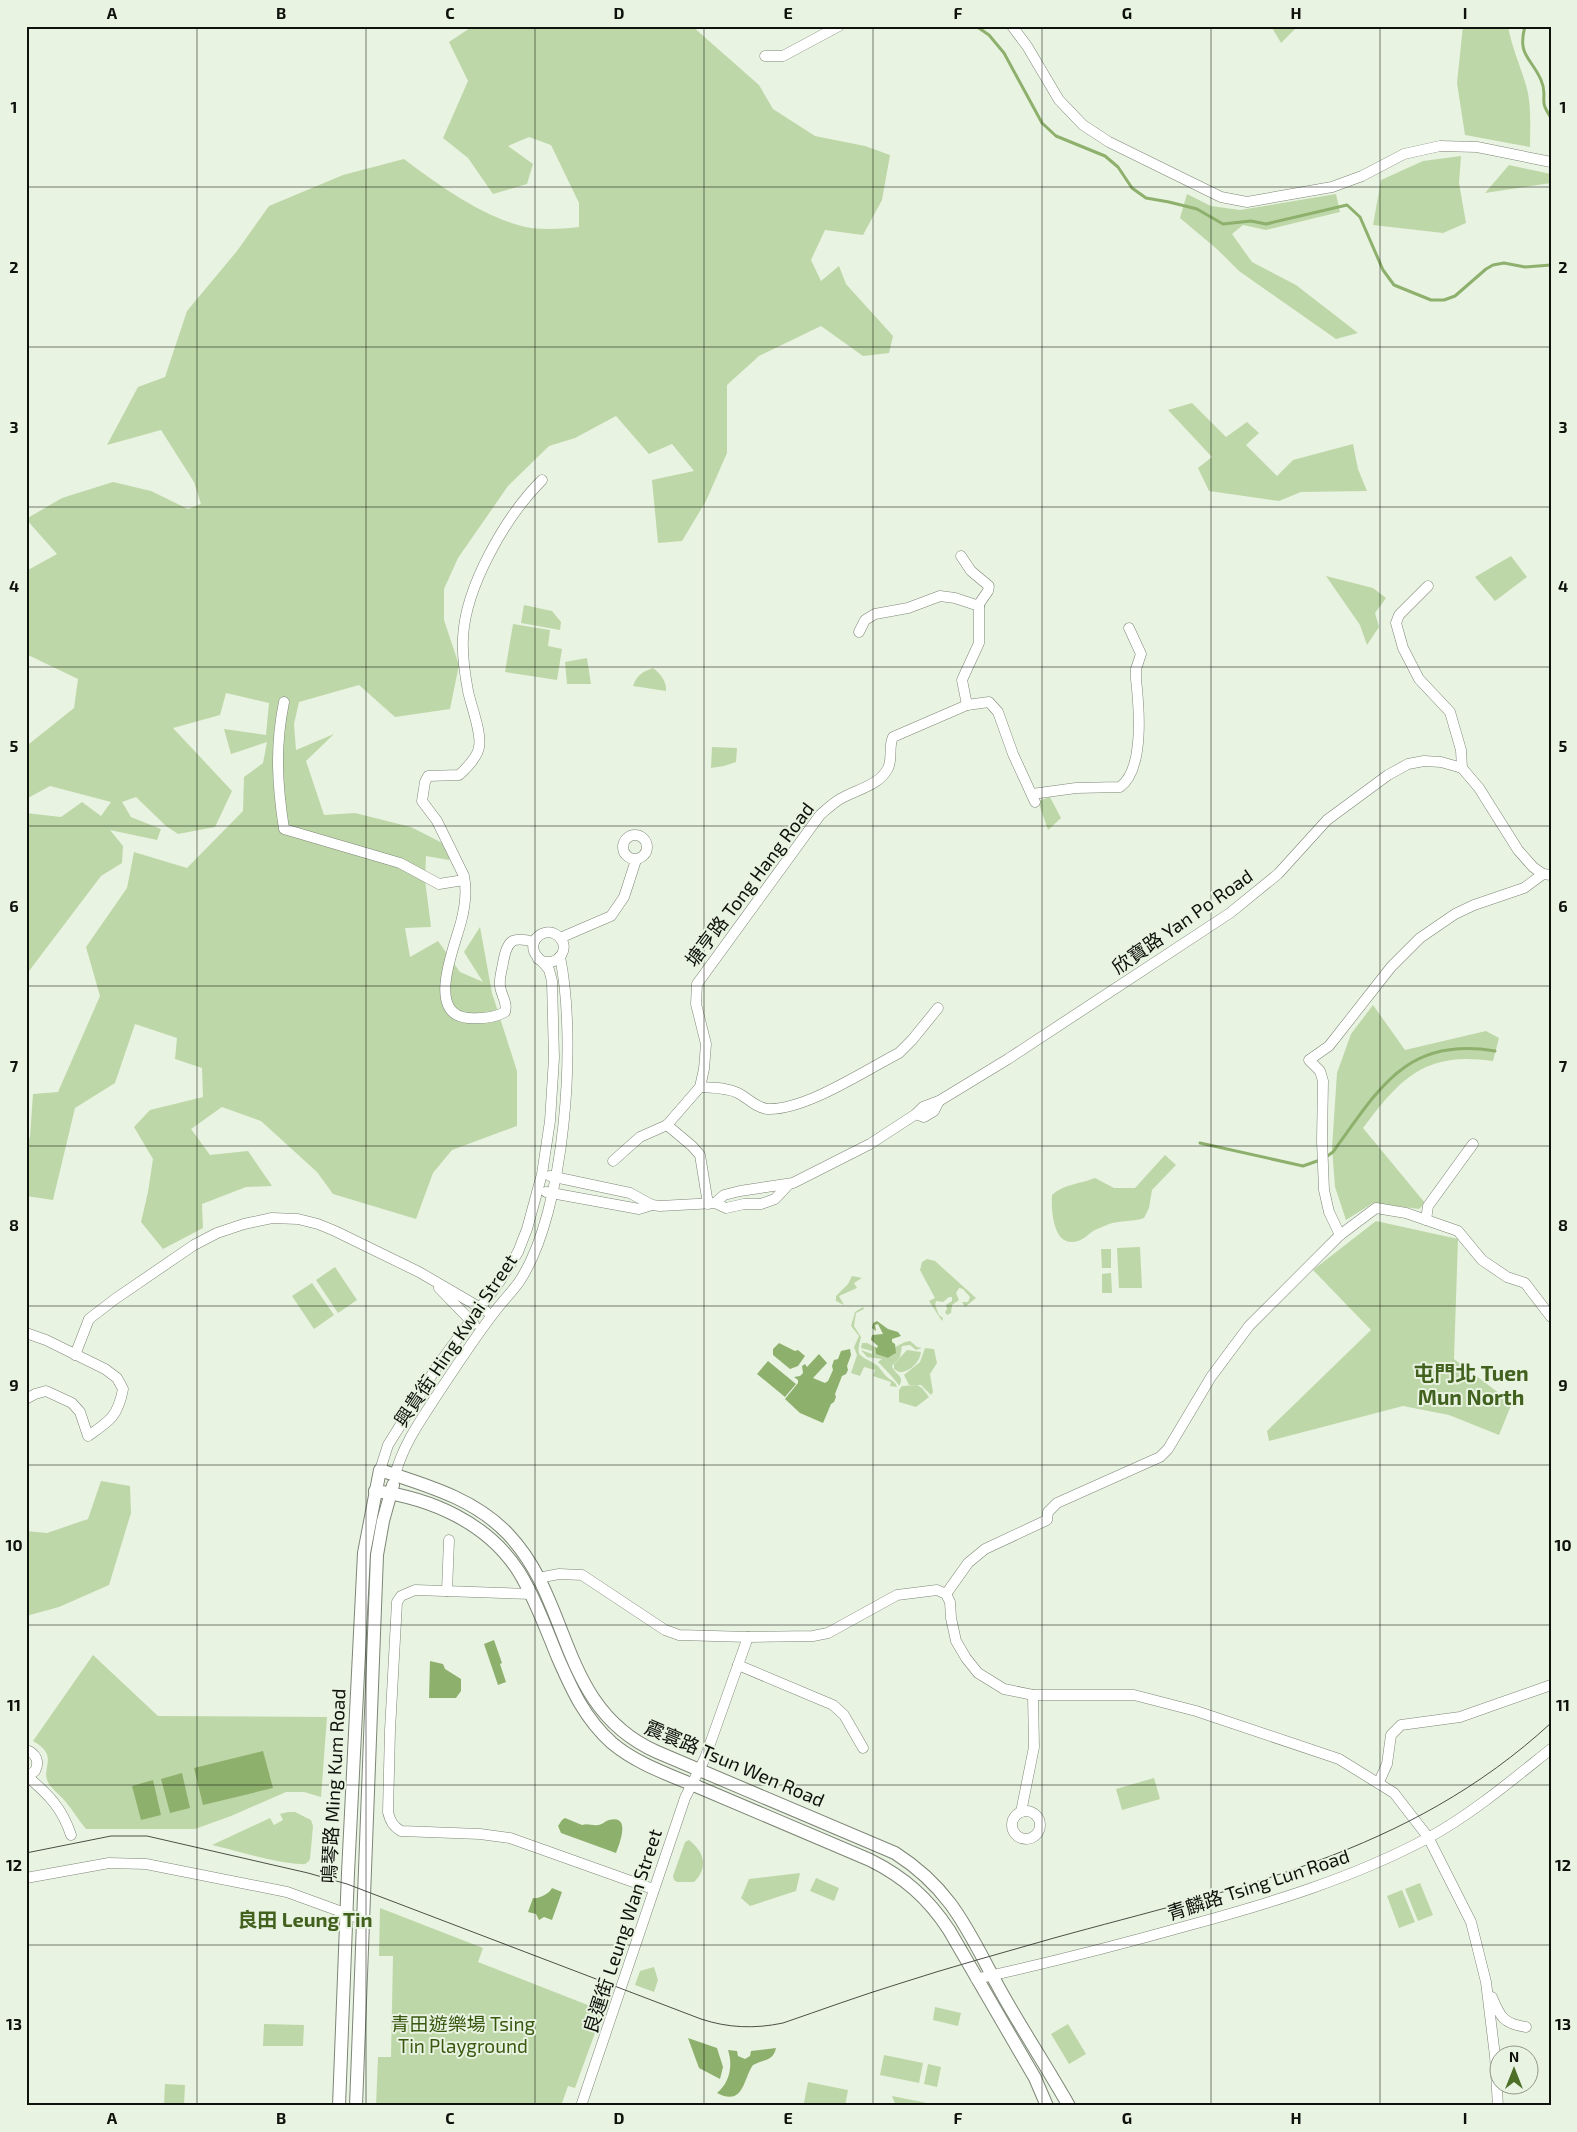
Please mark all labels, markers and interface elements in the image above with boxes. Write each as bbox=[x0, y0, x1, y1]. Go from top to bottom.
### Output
text: A bbox=[107, 3, 118, 22]
text: B bbox=[276, 3, 286, 22]
text: C bbox=[445, 3, 455, 22]
text: D bbox=[614, 3, 625, 22]
text: E bbox=[783, 3, 793, 22]
text: F bbox=[954, 3, 963, 22]
text: G bbox=[1122, 3, 1132, 22]
text: H bbox=[1290, 3, 1302, 22]
text: I bbox=[1463, 3, 1467, 22]
text: 1 bbox=[11, 97, 17, 116]
text: 1 bbox=[1560, 97, 1566, 116]
text: 2 bbox=[9, 257, 19, 276]
text: 2 bbox=[1558, 257, 1568, 276]
text: 3 bbox=[9, 417, 19, 436]
text: 3 bbox=[1558, 417, 1568, 436]
text: 4 bbox=[9, 576, 19, 595]
text: 4 bbox=[1558, 576, 1568, 595]
text: 5 bbox=[10, 736, 19, 755]
text: 5 bbox=[1559, 736, 1568, 755]
street label: 塘亨路 Tong Hang Road bbox=[680, 797, 818, 971]
street label: 欣寶路 Yan Po Road bbox=[1107, 864, 1257, 978]
text: 6 bbox=[9, 896, 19, 915]
text: 6 bbox=[1558, 896, 1568, 915]
text: 7 bbox=[10, 1056, 19, 1075]
text: 7 bbox=[1559, 1056, 1568, 1075]
text: 8 bbox=[9, 1215, 19, 1234]
text: 8 bbox=[1558, 1215, 1568, 1234]
street label: 興貴街 Hing Kwai Street bbox=[389, 1249, 521, 1431]
district label: 屯門北 Tuen Mun North bbox=[1413, 1360, 1529, 1409]
text: 9 bbox=[9, 1375, 19, 1394]
text: 9 bbox=[1558, 1375, 1568, 1394]
text: 10 bbox=[5, 1535, 23, 1554]
text: 10 bbox=[1554, 1535, 1572, 1554]
street label: 鳴琴路 Ming Kum Road bbox=[316, 1688, 350, 1884]
text: 11 bbox=[7, 1695, 21, 1714]
text: 11 bbox=[1556, 1695, 1570, 1714]
street label: 震寰路 Tsun Wen Road bbox=[642, 1715, 828, 1811]
street label: 良運街 Leung Wan Street bbox=[578, 1826, 666, 2036]
street label: 青麟路 Tsing Lun Road bbox=[1164, 1844, 1352, 1924]
text: 12 bbox=[6, 1855, 22, 1874]
text: 12 bbox=[1555, 1855, 1571, 1874]
district label: 良田 Leung Tin bbox=[237, 1907, 373, 1931]
park label: 青田遊樂場 Tsing Tin Playground bbox=[391, 2012, 536, 2057]
text: 13 bbox=[6, 2014, 22, 2033]
text: 13 bbox=[1555, 2014, 1571, 2033]
north arrow bbox=[1490, 2044, 1540, 2094]
text: N bbox=[1509, 2048, 1519, 2065]
text: A bbox=[107, 2108, 118, 2127]
text: B bbox=[276, 2108, 286, 2127]
text: C bbox=[445, 2108, 455, 2127]
text: D bbox=[614, 2108, 625, 2127]
text: E bbox=[783, 2108, 793, 2127]
text: F bbox=[954, 2108, 963, 2127]
text: G bbox=[1122, 2108, 1132, 2127]
text: H bbox=[1290, 2108, 1302, 2127]
text: I bbox=[1463, 2108, 1467, 2127]

